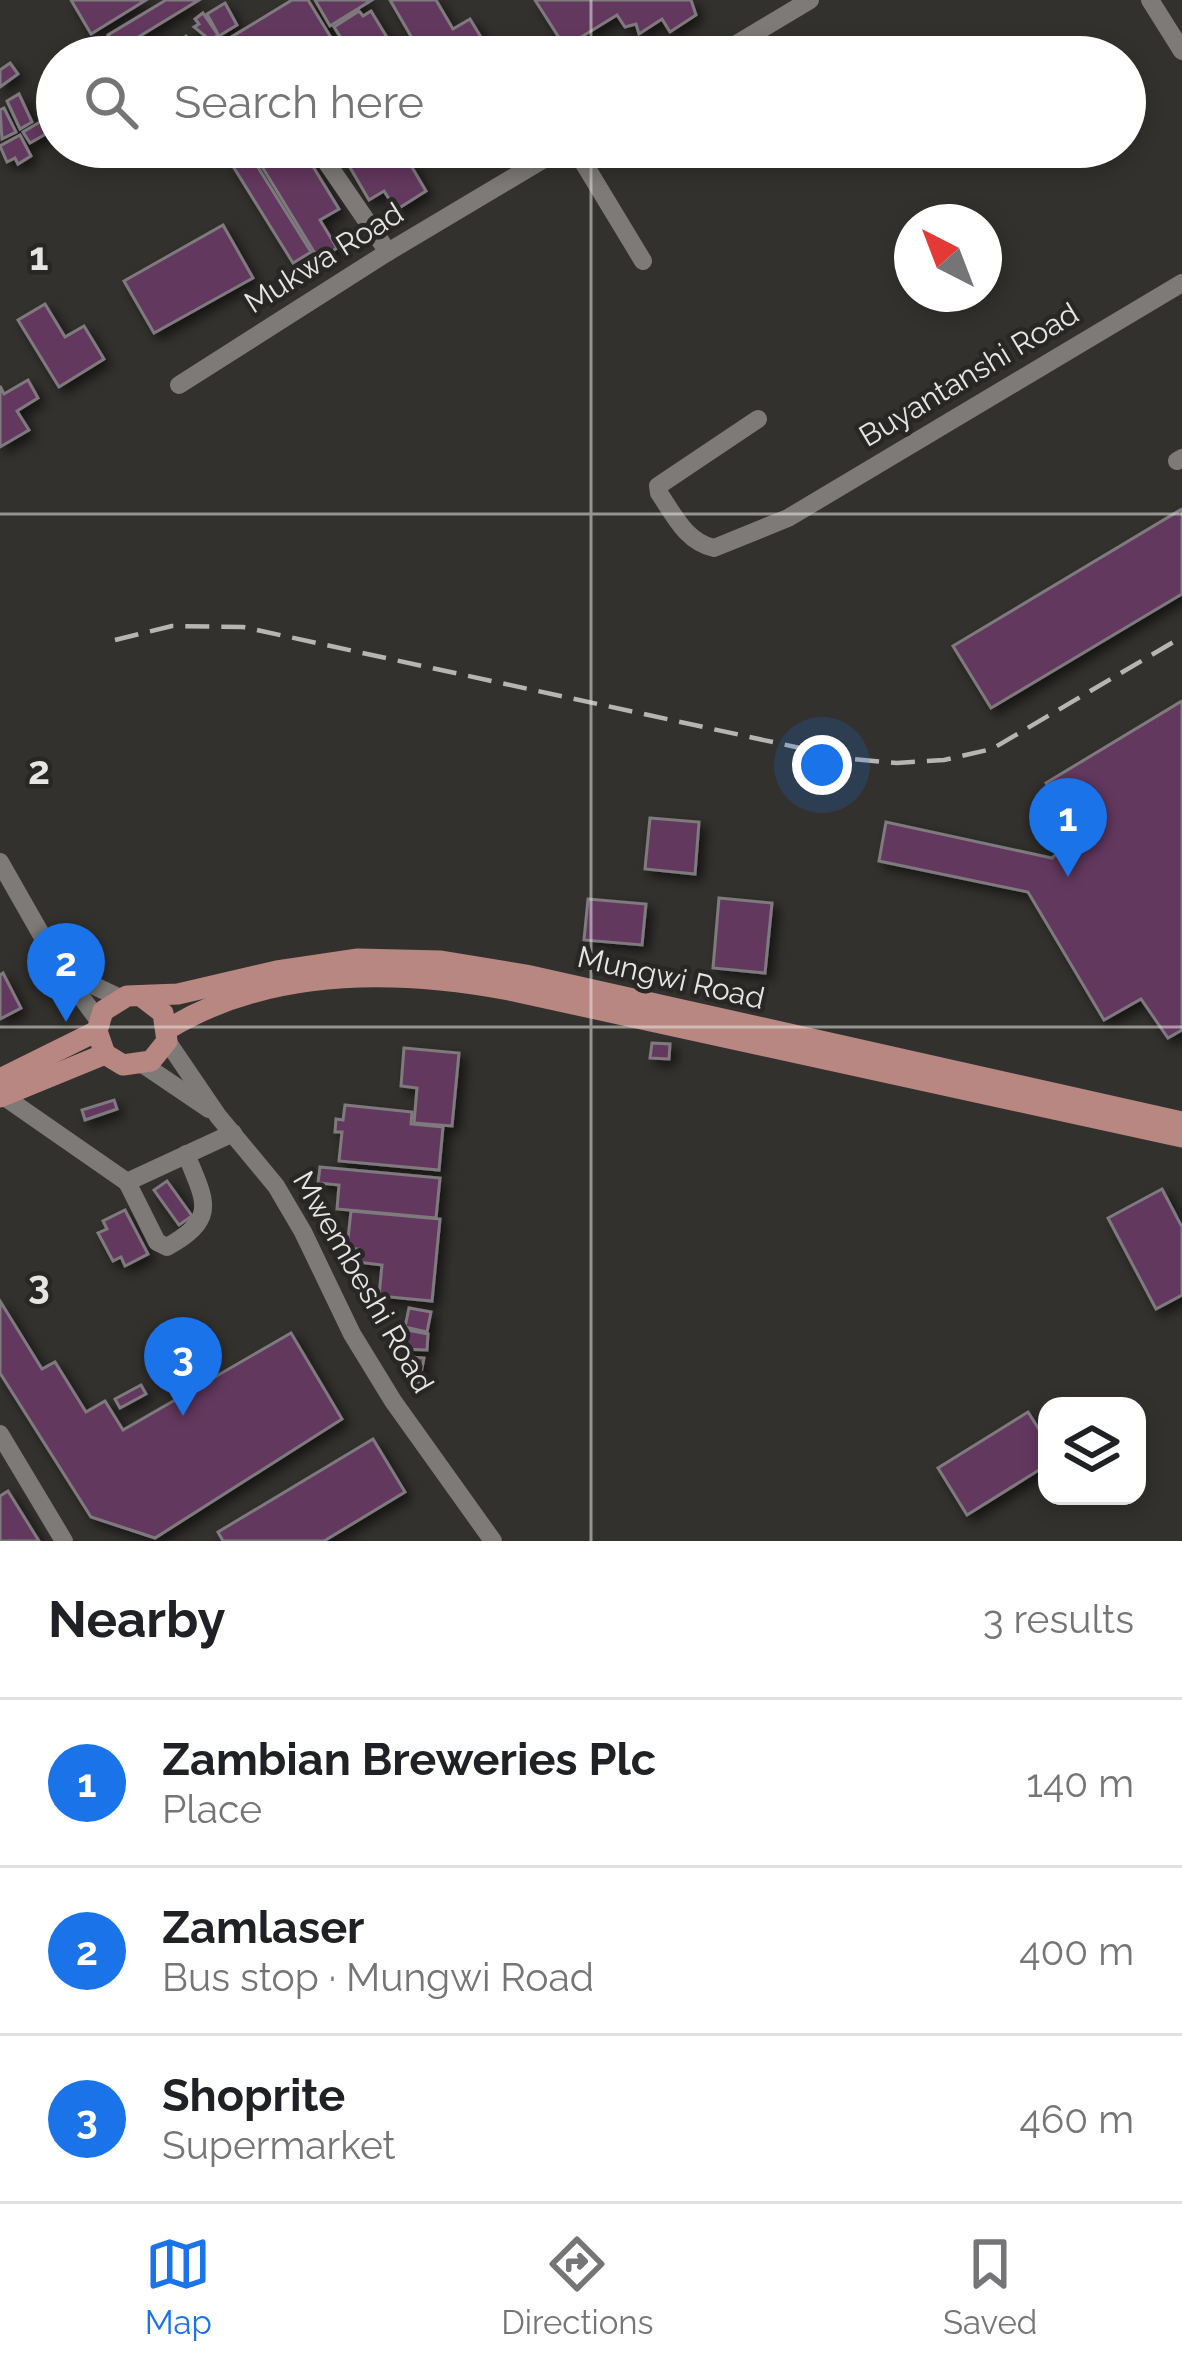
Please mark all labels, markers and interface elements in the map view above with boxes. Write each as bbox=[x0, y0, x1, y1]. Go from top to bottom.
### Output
search box bbox=[36, 36, 1146, 168]
icon: search bbox=[78, 69, 144, 135]
text: Search here bbox=[174, 76, 424, 129]
street label: Mukwa Road bbox=[238, 195, 409, 320]
north arrow bbox=[894, 204, 1002, 312]
text: 1 bbox=[29, 233, 49, 279]
street label: Buyantanshi Road bbox=[853, 295, 1085, 454]
your location bbox=[792, 735, 852, 795]
text: 2 bbox=[28, 747, 50, 793]
pin: 1 bbox=[1029, 778, 1107, 877]
pin: 2 bbox=[27, 923, 105, 1022]
street label: Mungwi Road bbox=[574, 939, 768, 1016]
street label: Mwembeshi Road bbox=[286, 1165, 441, 1399]
text: 3 bbox=[28, 1261, 50, 1307]
pin: 3 bbox=[144, 1317, 222, 1416]
map controls bbox=[1038, 1397, 1146, 1505]
button: layers bbox=[1038, 1397, 1146, 1505]
text: Nearby bbox=[48, 1589, 225, 1649]
text: 3 results bbox=[983, 1596, 1134, 1642]
text: Zambian Breweries Plc bbox=[162, 1733, 656, 1786]
text: 1 bbox=[77, 1760, 97, 1806]
text: 140 m bbox=[1026, 1760, 1134, 1806]
text: Place bbox=[162, 1786, 262, 1832]
text: Zamlaser bbox=[162, 1901, 365, 1954]
text: 2 bbox=[76, 1928, 98, 1974]
text: 400 m bbox=[1019, 1928, 1134, 1974]
text: Bus stop · Mungwi Road bbox=[162, 1954, 594, 2000]
text: Shoprite bbox=[162, 2069, 345, 2122]
text: 3 bbox=[76, 2096, 98, 2142]
text: 460 m bbox=[1020, 2096, 1134, 2142]
text: Supermarket bbox=[162, 2122, 396, 2168]
tab: Map bbox=[145, 2231, 212, 2342]
tab: Directions bbox=[501, 2231, 654, 2342]
tab: Saved bbox=[943, 2231, 1037, 2342]

